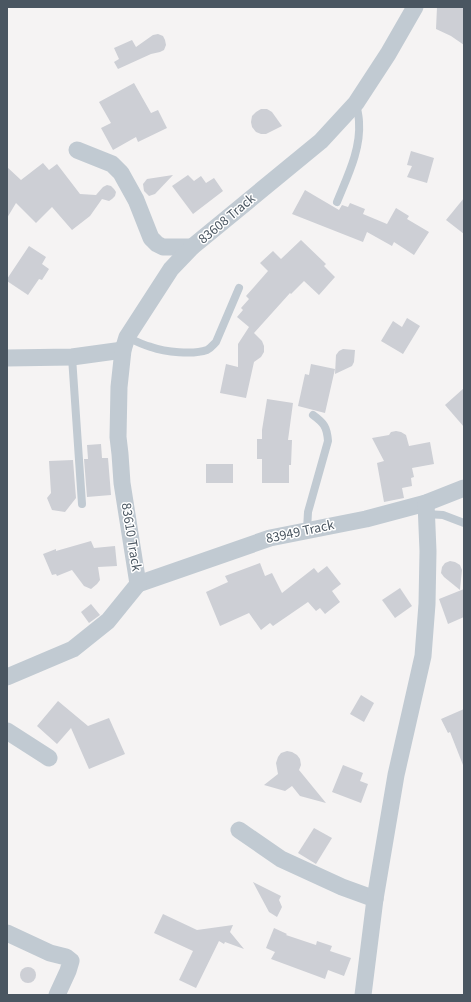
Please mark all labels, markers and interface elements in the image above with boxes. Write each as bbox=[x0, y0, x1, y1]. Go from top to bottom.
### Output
street label: 83608 Track bbox=[194, 189, 260, 249]
street label: 83610 Track bbox=[116, 501, 146, 573]
street label: 83949 Track bbox=[264, 515, 336, 549]

